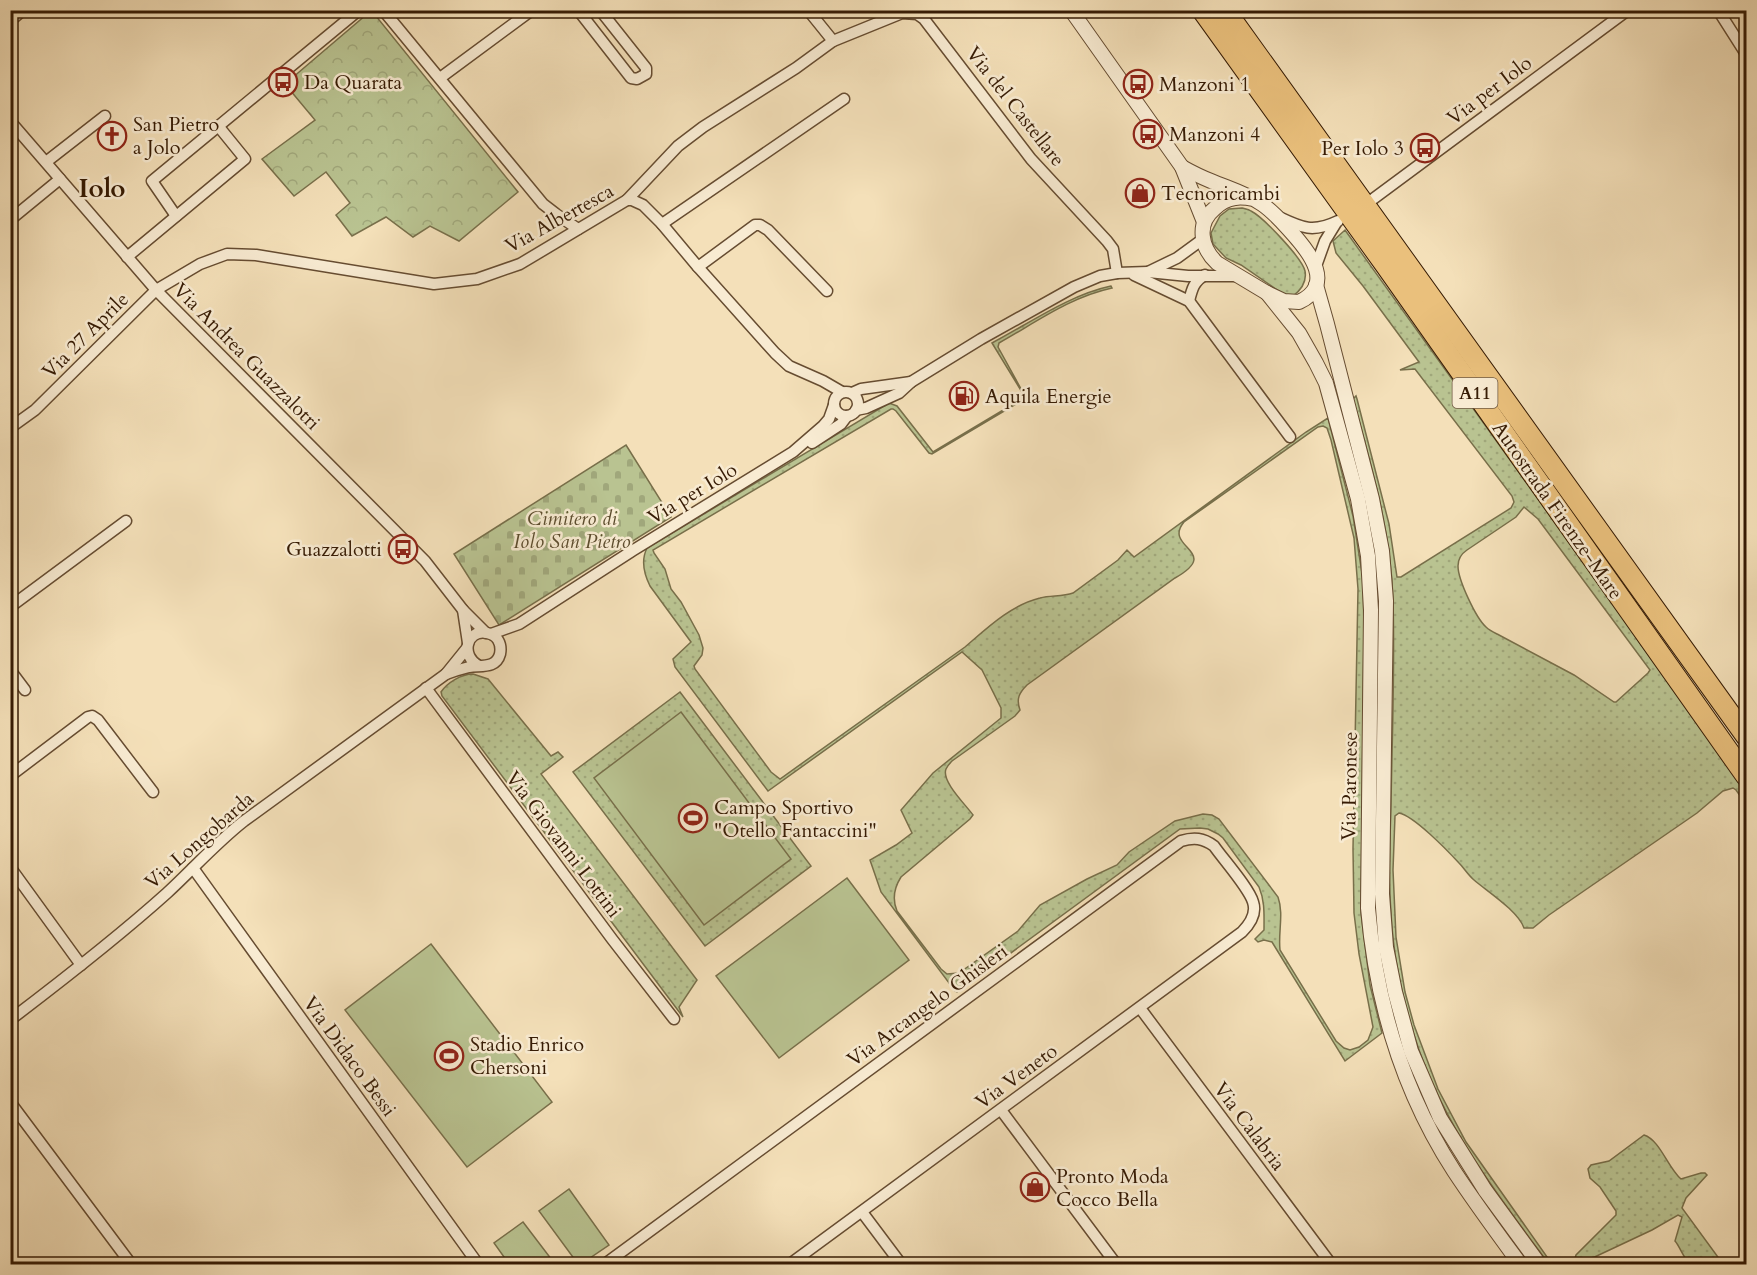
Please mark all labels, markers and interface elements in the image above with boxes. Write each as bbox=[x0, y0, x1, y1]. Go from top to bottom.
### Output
street label: Via del Castellare bbox=[960, 41, 1071, 172]
street label: Via per Iolo bbox=[1441, 49, 1538, 131]
bus stop icon: Da Quarata bbox=[267, 66, 299, 98]
bus stop icon: Manzoni 1 bbox=[1122, 68, 1154, 100]
place label: Da Quarata bbox=[304, 69, 402, 96]
place label: Manzoni 1 bbox=[1159, 71, 1250, 98]
place label: San Pietro a Jolo bbox=[133, 111, 220, 161]
bus stop icon: Manzoni 4 bbox=[1132, 118, 1164, 150]
church icon: San Pietro a Jolo bbox=[96, 120, 128, 152]
place label: Manzoni 4 bbox=[1169, 121, 1260, 148]
bus stop icon: Per Iolo 3 bbox=[1409, 132, 1441, 164]
place label: Per Iolo 3 bbox=[1321, 135, 1404, 162]
district label: Iolo bbox=[79, 171, 125, 206]
street label: Via Albertesca bbox=[500, 177, 619, 259]
shop icon: Tecnoricambi bbox=[1124, 177, 1156, 209]
place label: Tecnoricambi bbox=[1161, 180, 1280, 207]
street label: Via Andrea Guazzalotri bbox=[167, 277, 326, 436]
street label: Via 27 Aprile bbox=[36, 286, 135, 385]
road number: A11 bbox=[1452, 378, 1498, 408]
fuel station icon: Aquila Energie bbox=[948, 380, 980, 412]
place label: Aquila Energie bbox=[985, 383, 1112, 410]
street label: Autostrada Firenze-Mare bbox=[1486, 416, 1629, 605]
street label: Via per Iolo bbox=[642, 456, 742, 531]
park label: Cimitero di Iolo San Pietro bbox=[513, 505, 631, 555]
bus stop icon: Guazzalotti bbox=[387, 533, 419, 565]
place label: Guazzalotti bbox=[286, 536, 382, 563]
street label: Via Paronese bbox=[1335, 731, 1364, 841]
street label: Via Giovanni Lottini bbox=[499, 765, 628, 924]
street label: Via Longobarda bbox=[139, 785, 260, 895]
place label: Campo Sportivo "Otello Fantaccini" bbox=[714, 794, 877, 844]
sports icon: Campo Sportivo "Otello Fantaccini" bbox=[677, 802, 709, 834]
street label: Via Arcangelo Ghisleri bbox=[841, 938, 1014, 1073]
street label: Via Didaco Bessi bbox=[297, 991, 403, 1122]
place label: Stadio Enrico Chersoni bbox=[470, 1031, 584, 1081]
street label: Via Veneto bbox=[970, 1037, 1063, 1115]
sports icon: Stadio Enrico Chersoni bbox=[433, 1040, 465, 1072]
street label: Via Calabria bbox=[1207, 1077, 1292, 1176]
place label: Pronto Moda Cocco Bella bbox=[1056, 1163, 1169, 1213]
shop icon: Pronto Moda Cocco Bella bbox=[1019, 1171, 1051, 1203]

